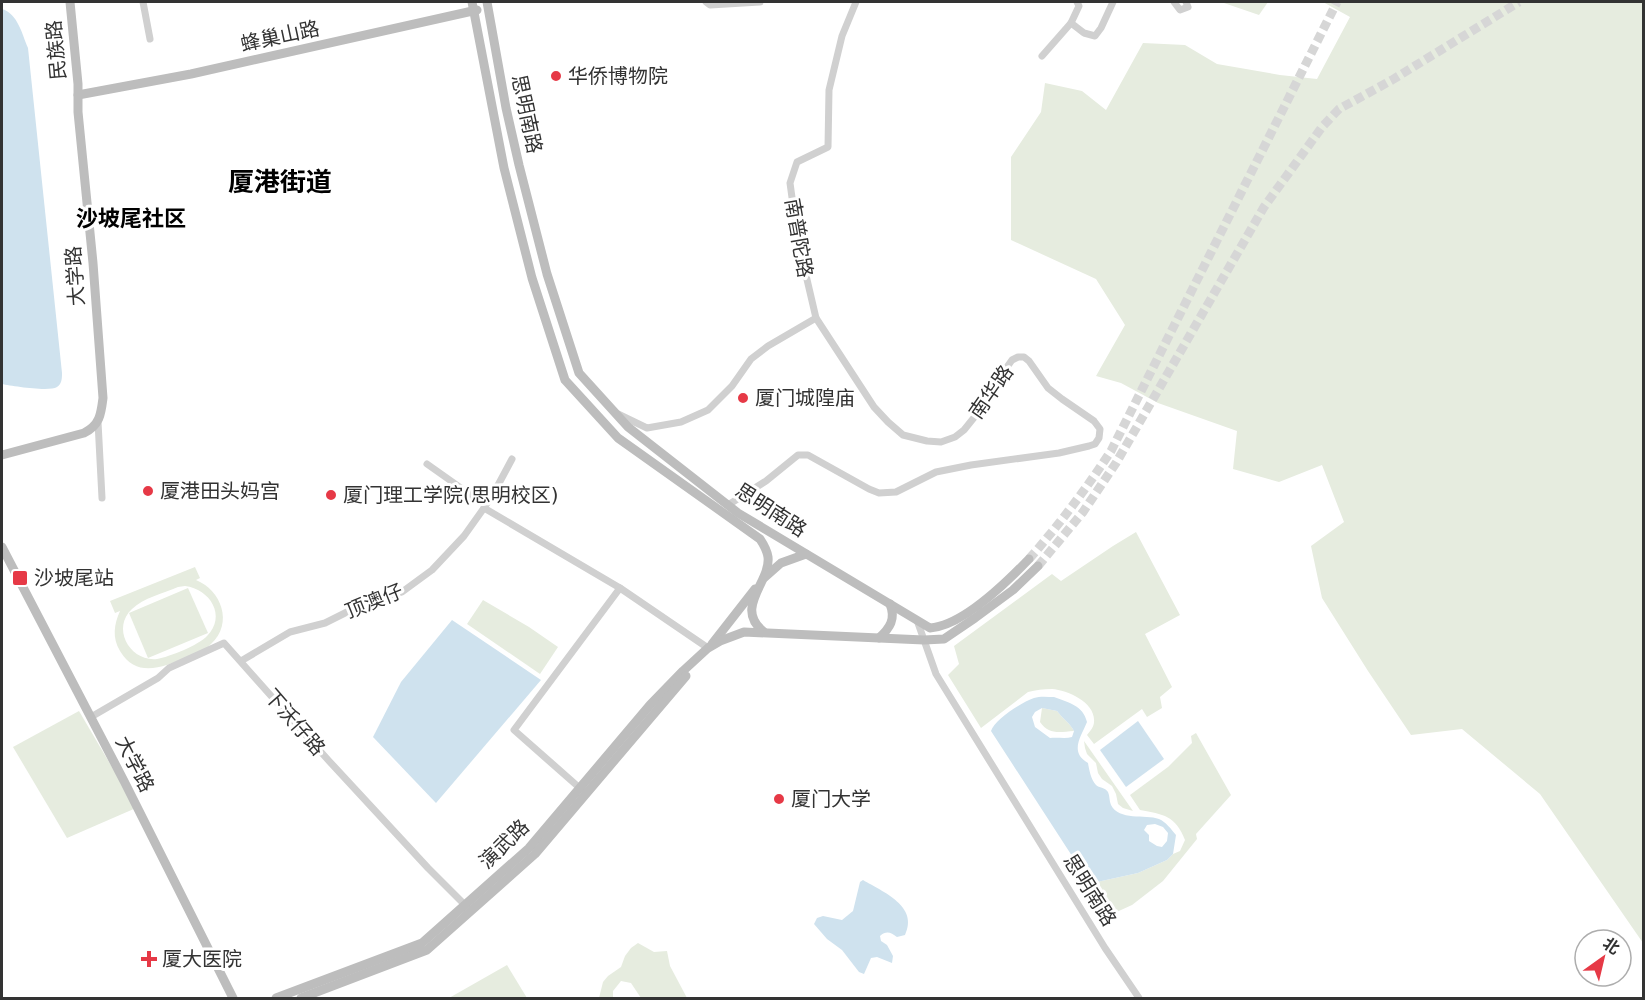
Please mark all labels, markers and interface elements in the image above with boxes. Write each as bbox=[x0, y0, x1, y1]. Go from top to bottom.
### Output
street label: 蜂巢山路 bbox=[238, 16, 322, 56]
street label: 民族路 bbox=[41, 19, 71, 81]
place label: 华侨博物院 bbox=[568, 64, 668, 88]
marker: 华侨博物院 bbox=[549, 69, 563, 83]
street label: 思明南路 bbox=[507, 72, 547, 156]
district label: 厦港街道 bbox=[228, 167, 332, 197]
street label: 南普陀路 bbox=[780, 197, 818, 279]
district label: 沙坡尾社区 bbox=[76, 206, 186, 231]
street label: 大学路 bbox=[61, 245, 89, 307]
street label: 南华路 bbox=[964, 361, 1018, 423]
place label: 厦门城隍庙 bbox=[755, 386, 855, 410]
marker: 厦门城隍庙 bbox=[736, 391, 750, 405]
street label: 思明南路 bbox=[731, 478, 811, 542]
place label: 厦港田头妈宫 bbox=[160, 479, 280, 503]
place label: 厦门理工学院(思明校区) bbox=[343, 483, 559, 507]
marker: 厦港田头妈宫 bbox=[141, 484, 155, 498]
marker: 厦门理工学院(思明校区) bbox=[324, 488, 338, 502]
place label: 沙坡尾站 bbox=[34, 566, 114, 590]
marker: 沙坡尾站 bbox=[11, 569, 29, 587]
street label: 顶澳仔 bbox=[342, 579, 406, 623]
street label: 下沃仔路 bbox=[260, 684, 330, 760]
street label: 大学路 bbox=[111, 732, 159, 796]
place label: 厦门大学 bbox=[791, 787, 871, 811]
marker: 厦门大学 bbox=[772, 792, 786, 806]
street label: 演武路 bbox=[474, 815, 534, 873]
street label: 思明南路 bbox=[1059, 850, 1121, 930]
north arrow bbox=[1573, 928, 1633, 988]
text: 北 bbox=[1599, 934, 1623, 958]
place label: 厦大医院 bbox=[162, 947, 242, 971]
marker: 厦大医院 bbox=[140, 950, 158, 968]

